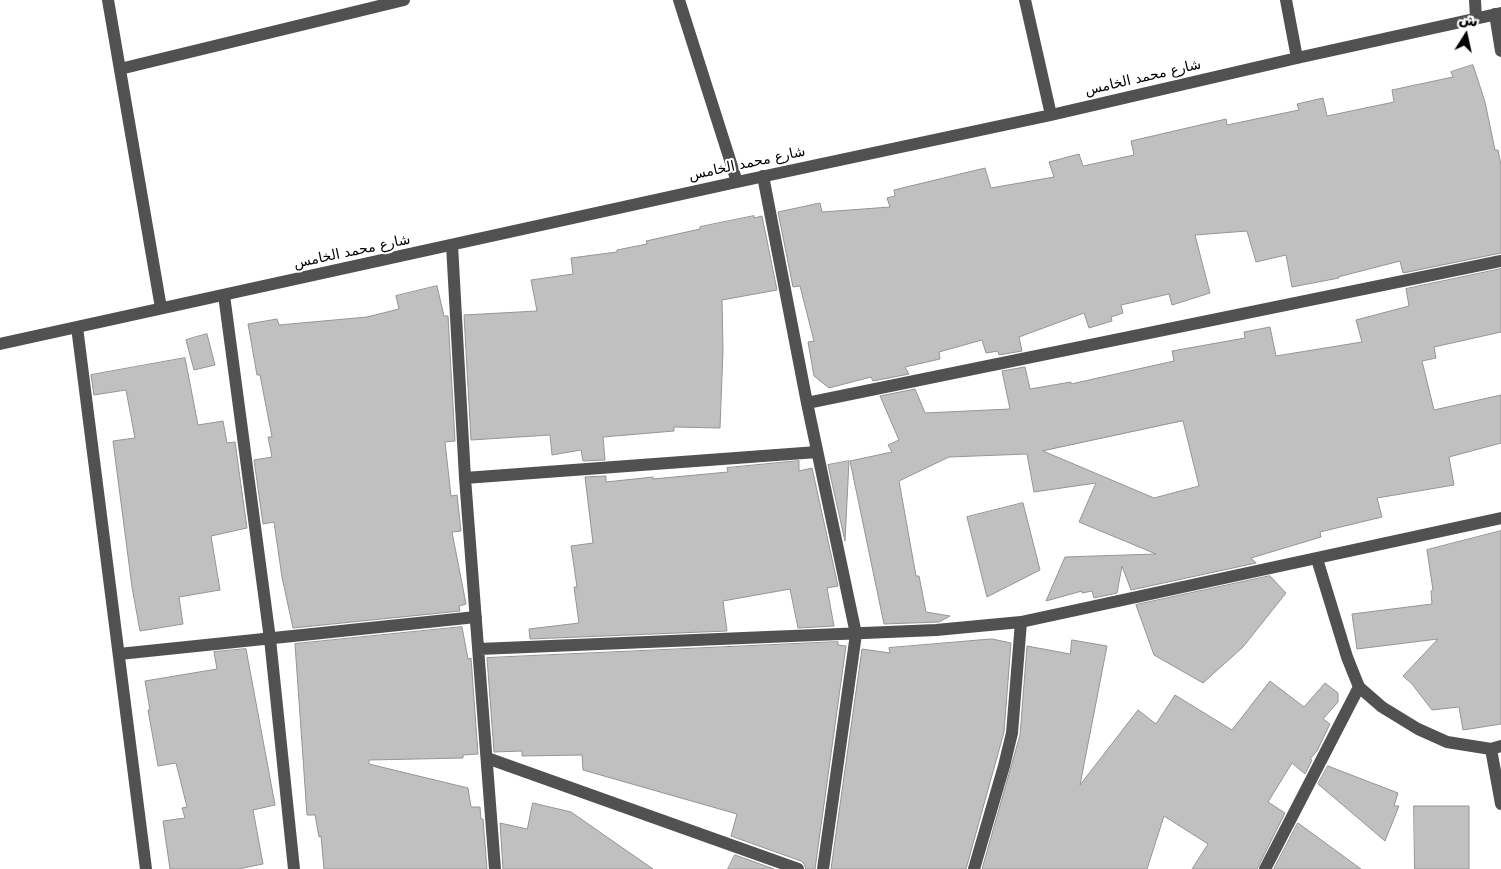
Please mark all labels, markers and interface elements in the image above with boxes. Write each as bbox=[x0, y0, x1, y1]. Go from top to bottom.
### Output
north arrow bbox=[1441, 10, 1491, 60]
text: ش bbox=[1458, 11, 1480, 30]
street label: شارع محمد الخامس bbox=[1083, 56, 1203, 100]
street label: شارع محمد الخامس bbox=[687, 143, 807, 185]
street label: شارع محمد الخامس bbox=[292, 231, 412, 273]

